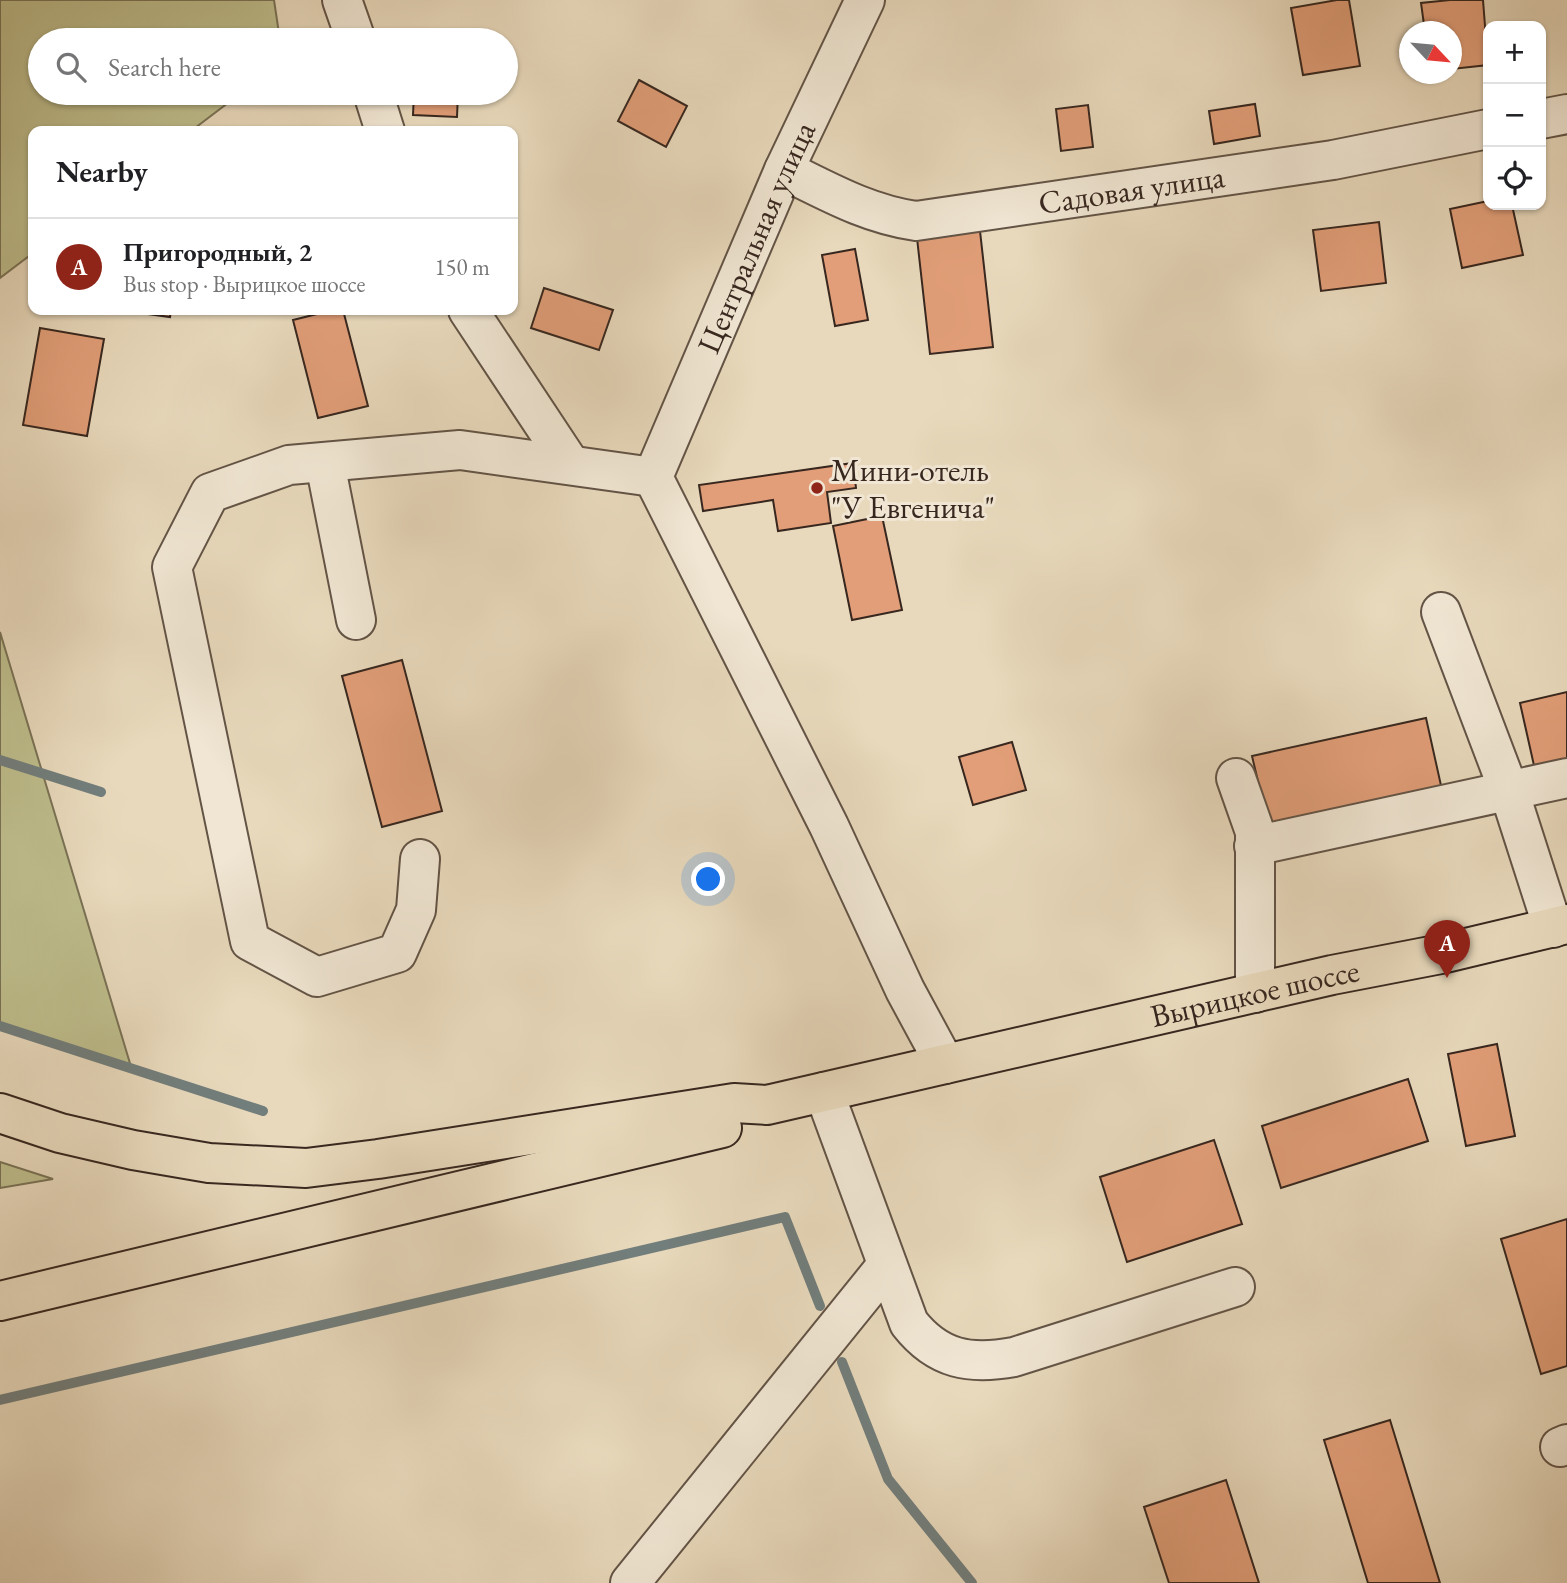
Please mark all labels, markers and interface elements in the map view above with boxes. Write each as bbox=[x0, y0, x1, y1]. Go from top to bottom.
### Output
north arrow bbox=[1399, 21, 1462, 84]
map controls bbox=[1483, 21, 1546, 210]
button: + bbox=[1483, 21, 1546, 84]
search box bbox=[28, 28, 518, 105]
icon: search bbox=[52, 48, 90, 86]
text: Search here bbox=[108, 50, 221, 84]
button: − bbox=[1483, 84, 1546, 147]
street label: Центральная улица bbox=[687, 114, 825, 360]
button: locate bbox=[1483, 147, 1546, 210]
text: Nearby bbox=[56, 152, 148, 191]
street label: Садовая улица bbox=[1036, 155, 1228, 224]
text: Пригородный, 2 bbox=[123, 235, 312, 269]
text: A bbox=[71, 252, 87, 282]
text: 150 m bbox=[434, 252, 490, 282]
text: Bus stop · Вырицкое шоссе bbox=[123, 269, 365, 299]
place label: Мини-отель "У Евгенича" bbox=[831, 449, 995, 528]
marker: Мини-отель "У Евгенича" bbox=[809, 480, 825, 496]
your location bbox=[691, 862, 725, 896]
pin: A bbox=[1424, 920, 1470, 978]
street label: Вырицкое шоссе bbox=[1146, 949, 1363, 1037]

